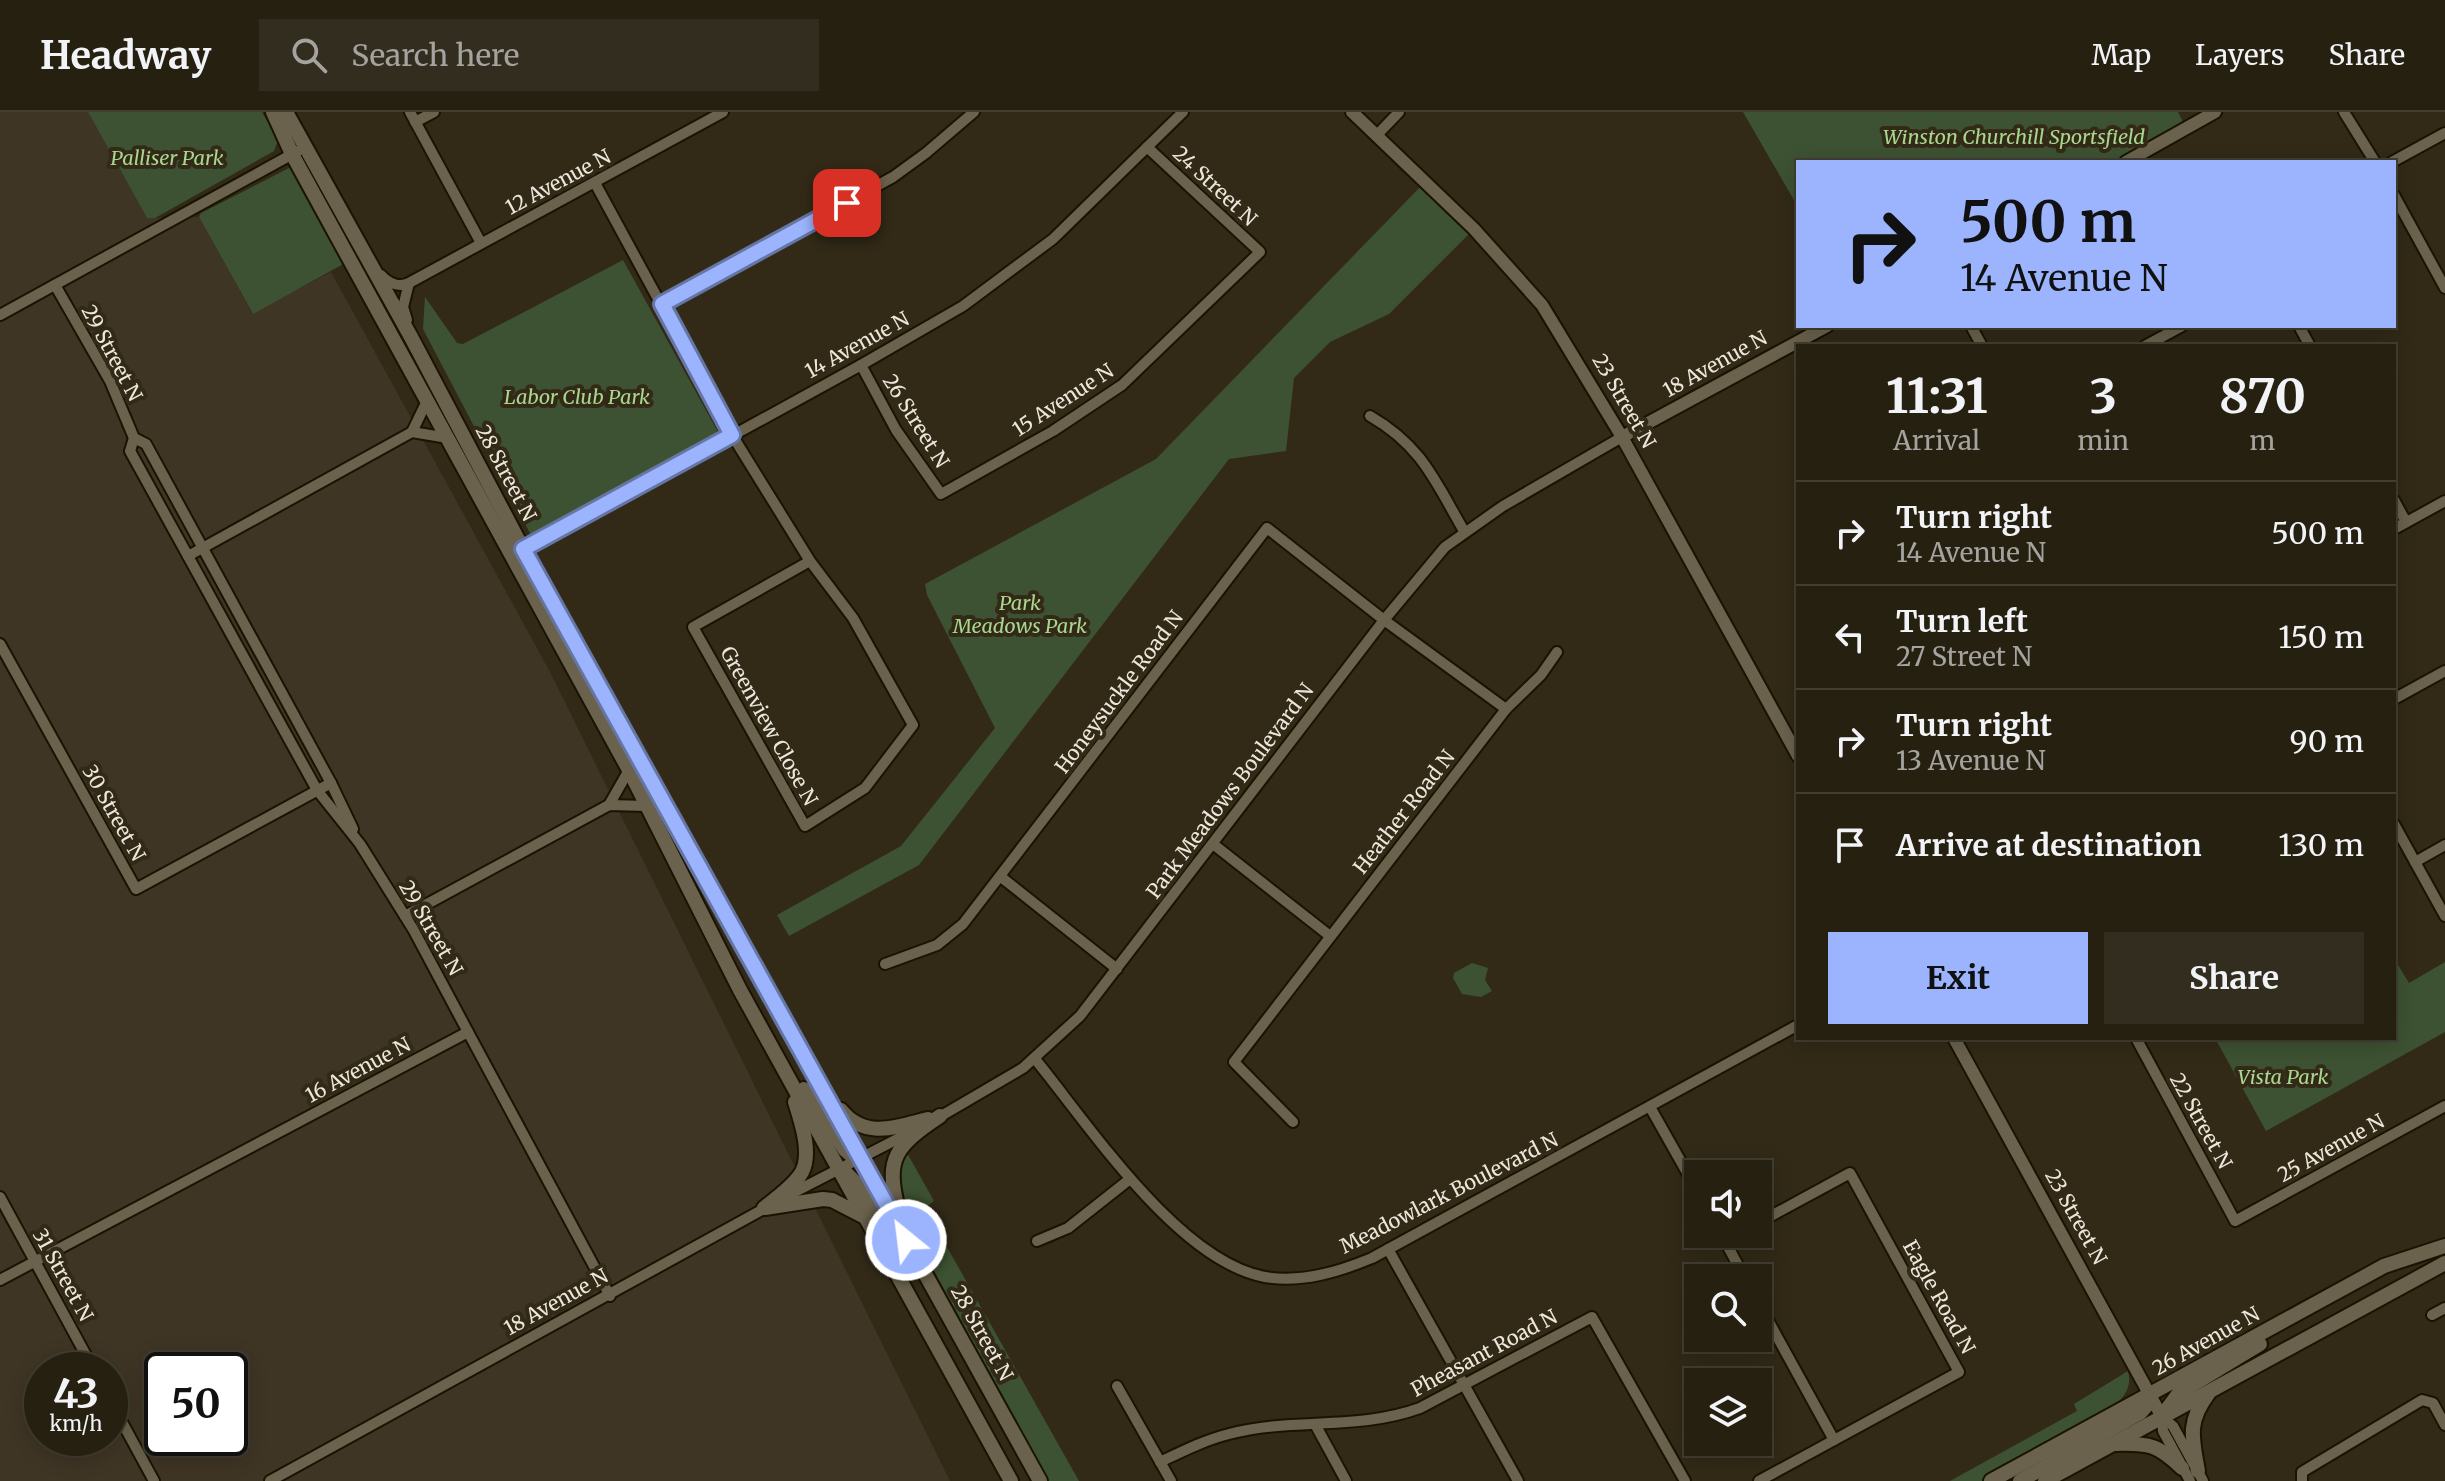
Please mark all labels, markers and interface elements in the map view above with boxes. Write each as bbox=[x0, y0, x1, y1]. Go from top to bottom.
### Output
search box bbox=[259, 19, 819, 91]
text: Headway bbox=[40, 32, 211, 79]
icon: search bbox=[287, 33, 331, 77]
text: Search here bbox=[351, 36, 519, 74]
text: Map bbox=[2091, 37, 2151, 73]
text: Layers bbox=[2195, 37, 2284, 73]
text: Share bbox=[2328, 37, 2405, 73]
park label: Winston Churchill Sportsfield bbox=[1883, 124, 2145, 149]
street label: 24 Street N bbox=[1168, 140, 1263, 231]
street label: 12 Avenue N bbox=[501, 143, 615, 220]
park label: Palliser Park bbox=[110, 145, 224, 170]
pin bbox=[813, 169, 881, 237]
icon: arrive bbox=[825, 181, 869, 225]
text: 500 m bbox=[1960, 187, 2136, 257]
icon: right bbox=[1828, 192, 1932, 296]
text: 14 Avenue N bbox=[1960, 256, 2168, 301]
street label: 29 Street N bbox=[77, 300, 149, 406]
street label: 14 Avenue N bbox=[800, 305, 914, 383]
street label: 18 Avenue N bbox=[1658, 324, 1772, 402]
street label: 23 Street N bbox=[1587, 349, 1662, 453]
street label: 15 Avenue N bbox=[1008, 357, 1118, 441]
text: 11:31 bbox=[1886, 366, 1988, 426]
text: 3 bbox=[2090, 366, 2117, 426]
text: 870 bbox=[2219, 366, 2306, 426]
street label: 26 Street N bbox=[878, 369, 955, 473]
park label: Labor Club Park bbox=[504, 384, 650, 409]
street label: 28 Street N bbox=[471, 420, 543, 526]
text: Arrival bbox=[1893, 424, 1980, 457]
text: min bbox=[2078, 424, 2129, 457]
text: m bbox=[2250, 424, 2275, 457]
text: Turn right bbox=[1896, 498, 2052, 536]
icon: right bbox=[1828, 511, 1872, 555]
text: 500 m bbox=[2271, 514, 2364, 552]
text: 14 Avenue N bbox=[1896, 536, 2046, 569]
park label: Park Meadows Park bbox=[952, 590, 1087, 638]
text: Turn left bbox=[1896, 602, 2028, 640]
street label: Honeysuckle Road N bbox=[1049, 605, 1188, 778]
icon: left bbox=[1828, 615, 1872, 659]
text: 150 m bbox=[2278, 618, 2364, 656]
text: 27 Street N bbox=[1896, 640, 2032, 673]
street label: Greenview Close N bbox=[715, 642, 824, 810]
street label: Park Meadows Boulevard N bbox=[1141, 678, 1319, 903]
text: Turn right bbox=[1896, 706, 2052, 744]
icon: right bbox=[1828, 719, 1872, 763]
text: 90 m bbox=[2290, 722, 2364, 760]
street label: Heather Road N bbox=[1347, 744, 1460, 879]
text: 13 Avenue N bbox=[1896, 744, 2046, 777]
street label: 30 Street N bbox=[78, 760, 151, 866]
icon: arrive bbox=[1828, 823, 1872, 867]
text: Arrive at destination bbox=[1896, 826, 2202, 864]
text: 130 m bbox=[2278, 826, 2364, 864]
street label: 29 Street N bbox=[394, 876, 469, 980]
button: Exit bbox=[1828, 932, 2088, 1024]
button: Share bbox=[2104, 932, 2364, 1024]
street label: 16 Avenue N bbox=[301, 1031, 415, 1108]
park label: Vista Park bbox=[2238, 1064, 2329, 1089]
street label: 22 Street N bbox=[2165, 1069, 2238, 1173]
street label: 25 Avenue N bbox=[2273, 1108, 2389, 1187]
street label: Meadowlark Boulevard N bbox=[1335, 1126, 1563, 1259]
map controls bbox=[1684, 1160, 1772, 1456]
button: sound bbox=[1684, 1160, 1772, 1248]
street label: 23 Street N bbox=[2040, 1165, 2113, 1269]
position arrow bbox=[864, 1198, 948, 1282]
street label: 31 Street N bbox=[28, 1224, 99, 1326]
street label: Eagle Road N bbox=[1898, 1236, 1981, 1358]
street label: 18 Avenue N bbox=[499, 1262, 613, 1340]
button: search bbox=[1684, 1264, 1772, 1352]
street label: 28 Street N bbox=[946, 1280, 1019, 1385]
street label: 26 Avenue N bbox=[2148, 1301, 2264, 1380]
street label: Pheasant Road N bbox=[1406, 1303, 1562, 1402]
speed limit sign: 50 bbox=[144, 1352, 248, 1456]
button: layers bbox=[1684, 1368, 1772, 1456]
text: 43 bbox=[53, 1369, 99, 1419]
text: km/h bbox=[50, 1411, 102, 1436]

